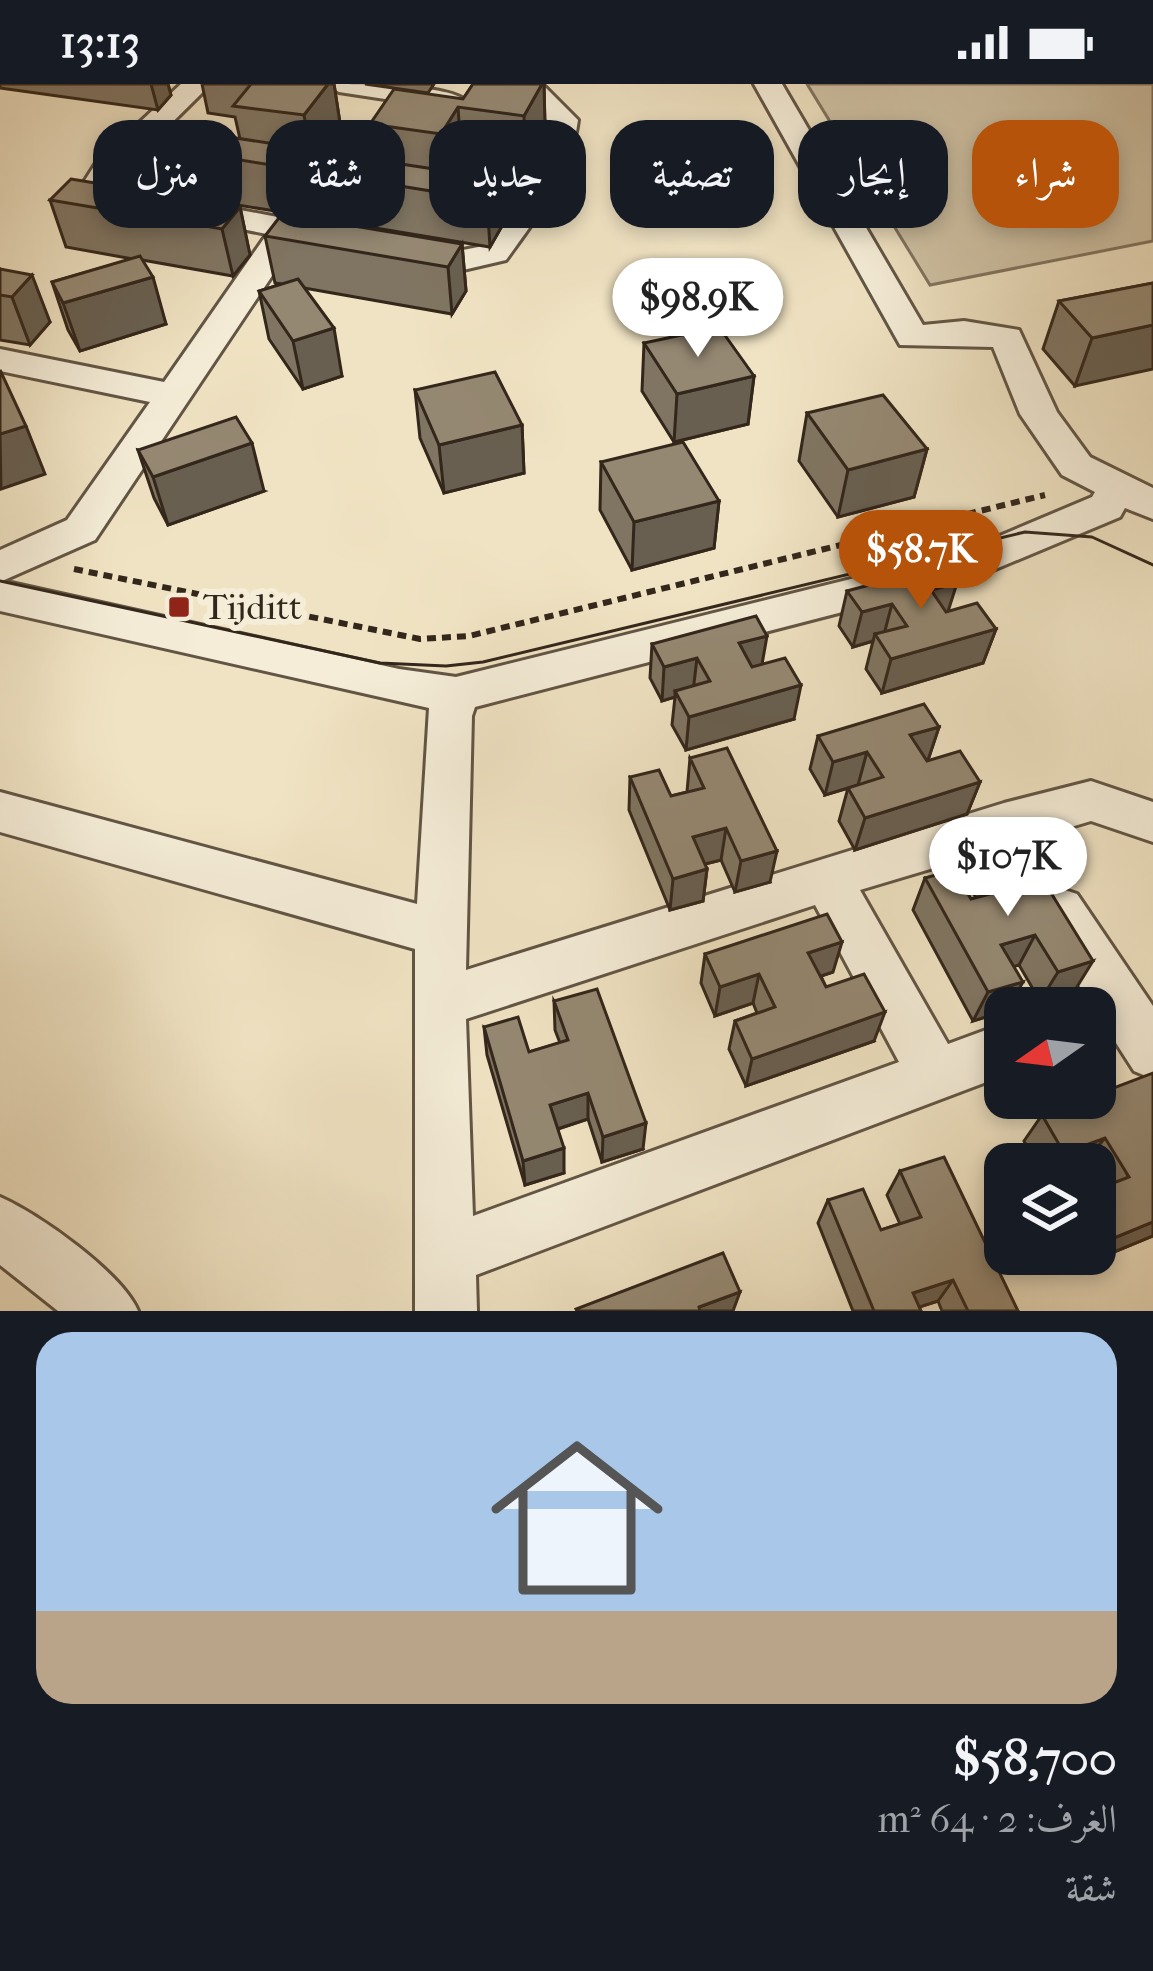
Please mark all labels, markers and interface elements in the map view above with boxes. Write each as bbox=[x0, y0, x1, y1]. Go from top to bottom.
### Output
text: 13:13 bbox=[60, 16, 140, 69]
chip: منزل bbox=[93, 120, 242, 228]
chip: شقة bbox=[266, 120, 405, 228]
chip: جديد bbox=[429, 120, 586, 228]
chip: تصفية bbox=[610, 120, 774, 228]
chip: إيجار bbox=[798, 120, 948, 228]
chip: شراء bbox=[972, 120, 1119, 228]
pin: $98.9K bbox=[600, 258, 796, 360]
text: $98.9K bbox=[639, 274, 757, 320]
pin: $58.7K bbox=[823, 510, 1019, 612]
text: $58.7K bbox=[866, 526, 976, 572]
place label: Tijditt bbox=[203, 586, 302, 628]
marker: Tijditt bbox=[166, 594, 192, 620]
pin: $107K bbox=[924, 817, 1092, 919]
text: $107K bbox=[956, 833, 1060, 879]
north arrow bbox=[984, 987, 1116, 1119]
map controls bbox=[984, 987, 1116, 1275]
button: layers bbox=[984, 1143, 1116, 1275]
icon: home bbox=[469, 1410, 685, 1626]
text: $58,700 bbox=[953, 1728, 1117, 1788]
text: الغرف: 2 · 64 m² bbox=[877, 1796, 1117, 1842]
text: شقة bbox=[1065, 1865, 1117, 1911]

